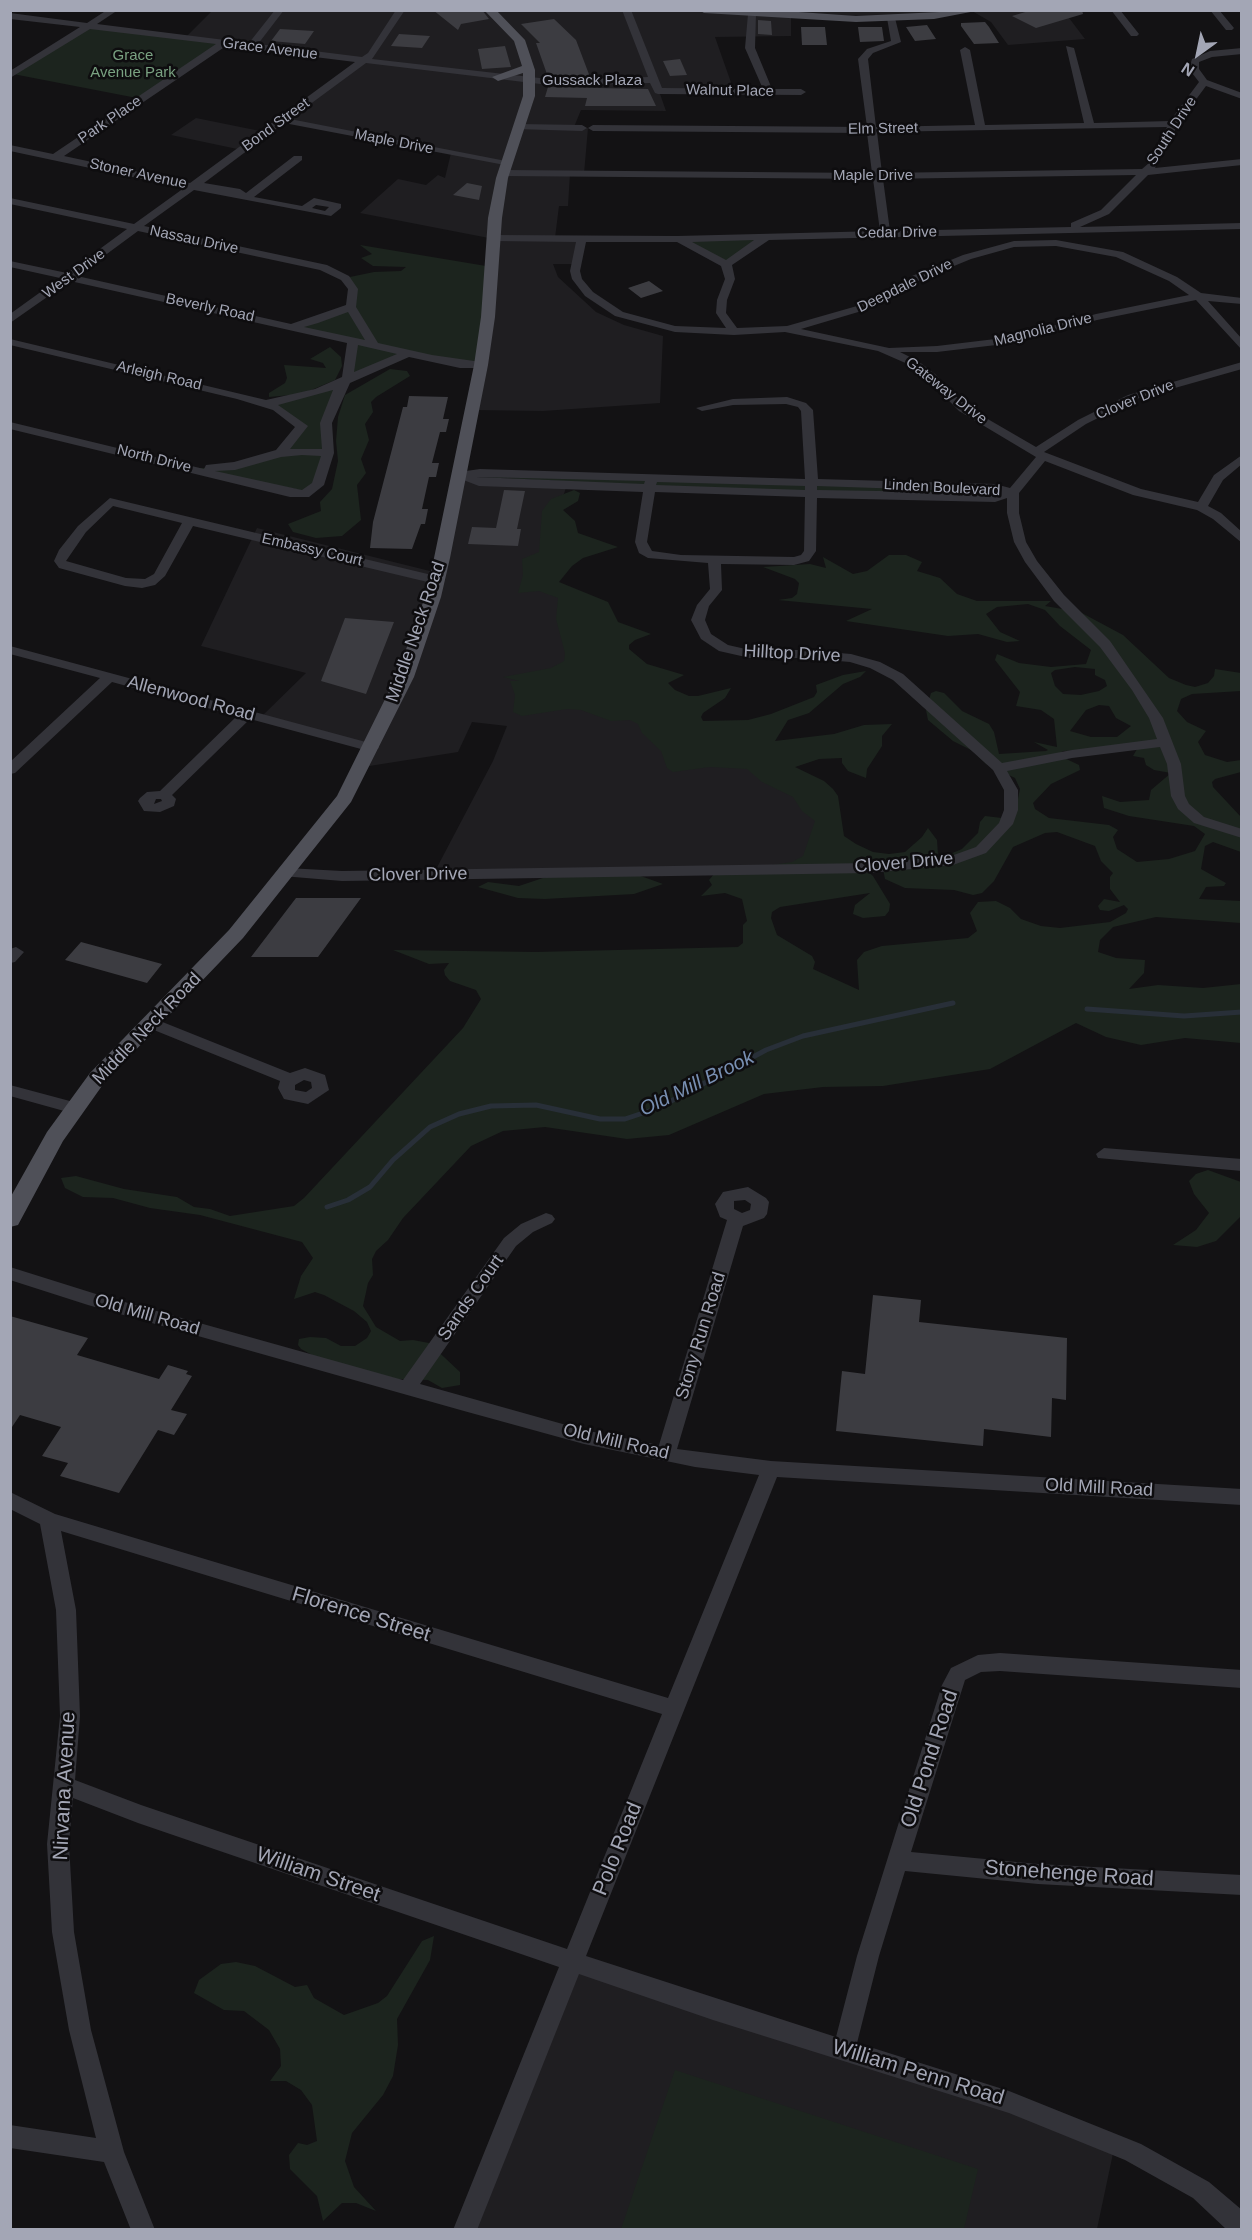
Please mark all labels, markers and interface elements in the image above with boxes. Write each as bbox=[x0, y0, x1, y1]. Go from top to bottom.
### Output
north arrow bbox=[1168, 24, 1228, 84]
street label: Grace Avenue bbox=[221, 34, 319, 64]
park label: Grace Avenue Park bbox=[90, 47, 176, 82]
text: N bbox=[1178, 59, 1197, 80]
street label: Gussack Plaza bbox=[542, 72, 642, 90]
street label: Walnut Place bbox=[686, 81, 774, 101]
street label: Park Place bbox=[75, 92, 145, 148]
street label: South Drive bbox=[1143, 93, 1201, 169]
street label: Bond Street bbox=[239, 94, 313, 156]
street label: Elm Street bbox=[848, 119, 918, 139]
street label: Maple Drive bbox=[353, 126, 435, 158]
street label: Stoner Avenue bbox=[88, 155, 188, 193]
street label: Maple Drive bbox=[833, 167, 913, 185]
street label: Nassau Drive bbox=[148, 222, 240, 258]
street label: Cedar Drive bbox=[857, 223, 937, 243]
street label: West Drive bbox=[39, 245, 109, 303]
street label: Deepdale Drive bbox=[855, 255, 955, 317]
street label: Beverly Road bbox=[164, 290, 256, 326]
street label: Magnolia Drive bbox=[992, 309, 1094, 351]
street label: Gateway Drive bbox=[902, 354, 990, 428]
street label: Arleigh Road bbox=[115, 357, 203, 395]
street label: Clover Drive bbox=[1093, 376, 1177, 424]
street label: North Drive bbox=[115, 441, 193, 477]
street label: Linden Boulevard bbox=[883, 476, 1001, 500]
street label: Embassy Court bbox=[260, 530, 364, 570]
street label: Middle Neck Road bbox=[382, 559, 450, 705]
street label: Hilltop Drive bbox=[743, 641, 841, 667]
street label: Allenwood Road bbox=[125, 672, 257, 726]
street label: Clover Drive bbox=[854, 848, 954, 878]
street label: Clover Drive bbox=[368, 863, 468, 887]
street label: Middle Neck Road bbox=[88, 969, 206, 1089]
water label: Old Mill Brook bbox=[636, 1046, 758, 1122]
street label: Sands Court bbox=[433, 1251, 509, 1345]
street label: Stony Run Road bbox=[671, 1270, 731, 1402]
street label: Old Mill Road bbox=[92, 1290, 202, 1340]
street label: Old Mill Road bbox=[561, 1419, 671, 1465]
street label: Old Mill Road bbox=[1044, 1474, 1154, 1502]
street label: Florence Street bbox=[289, 1582, 433, 1648]
street label: Old Pond Road bbox=[896, 1687, 964, 1831]
street label: Nirvana Avenue bbox=[49, 1711, 81, 1861]
street label: Polo Road bbox=[588, 1799, 648, 1899]
street label: William Street bbox=[253, 1842, 383, 1908]
street label: Stonehenge Road bbox=[984, 1856, 1154, 1892]
street label: William Penn Road bbox=[829, 2035, 1007, 2111]

